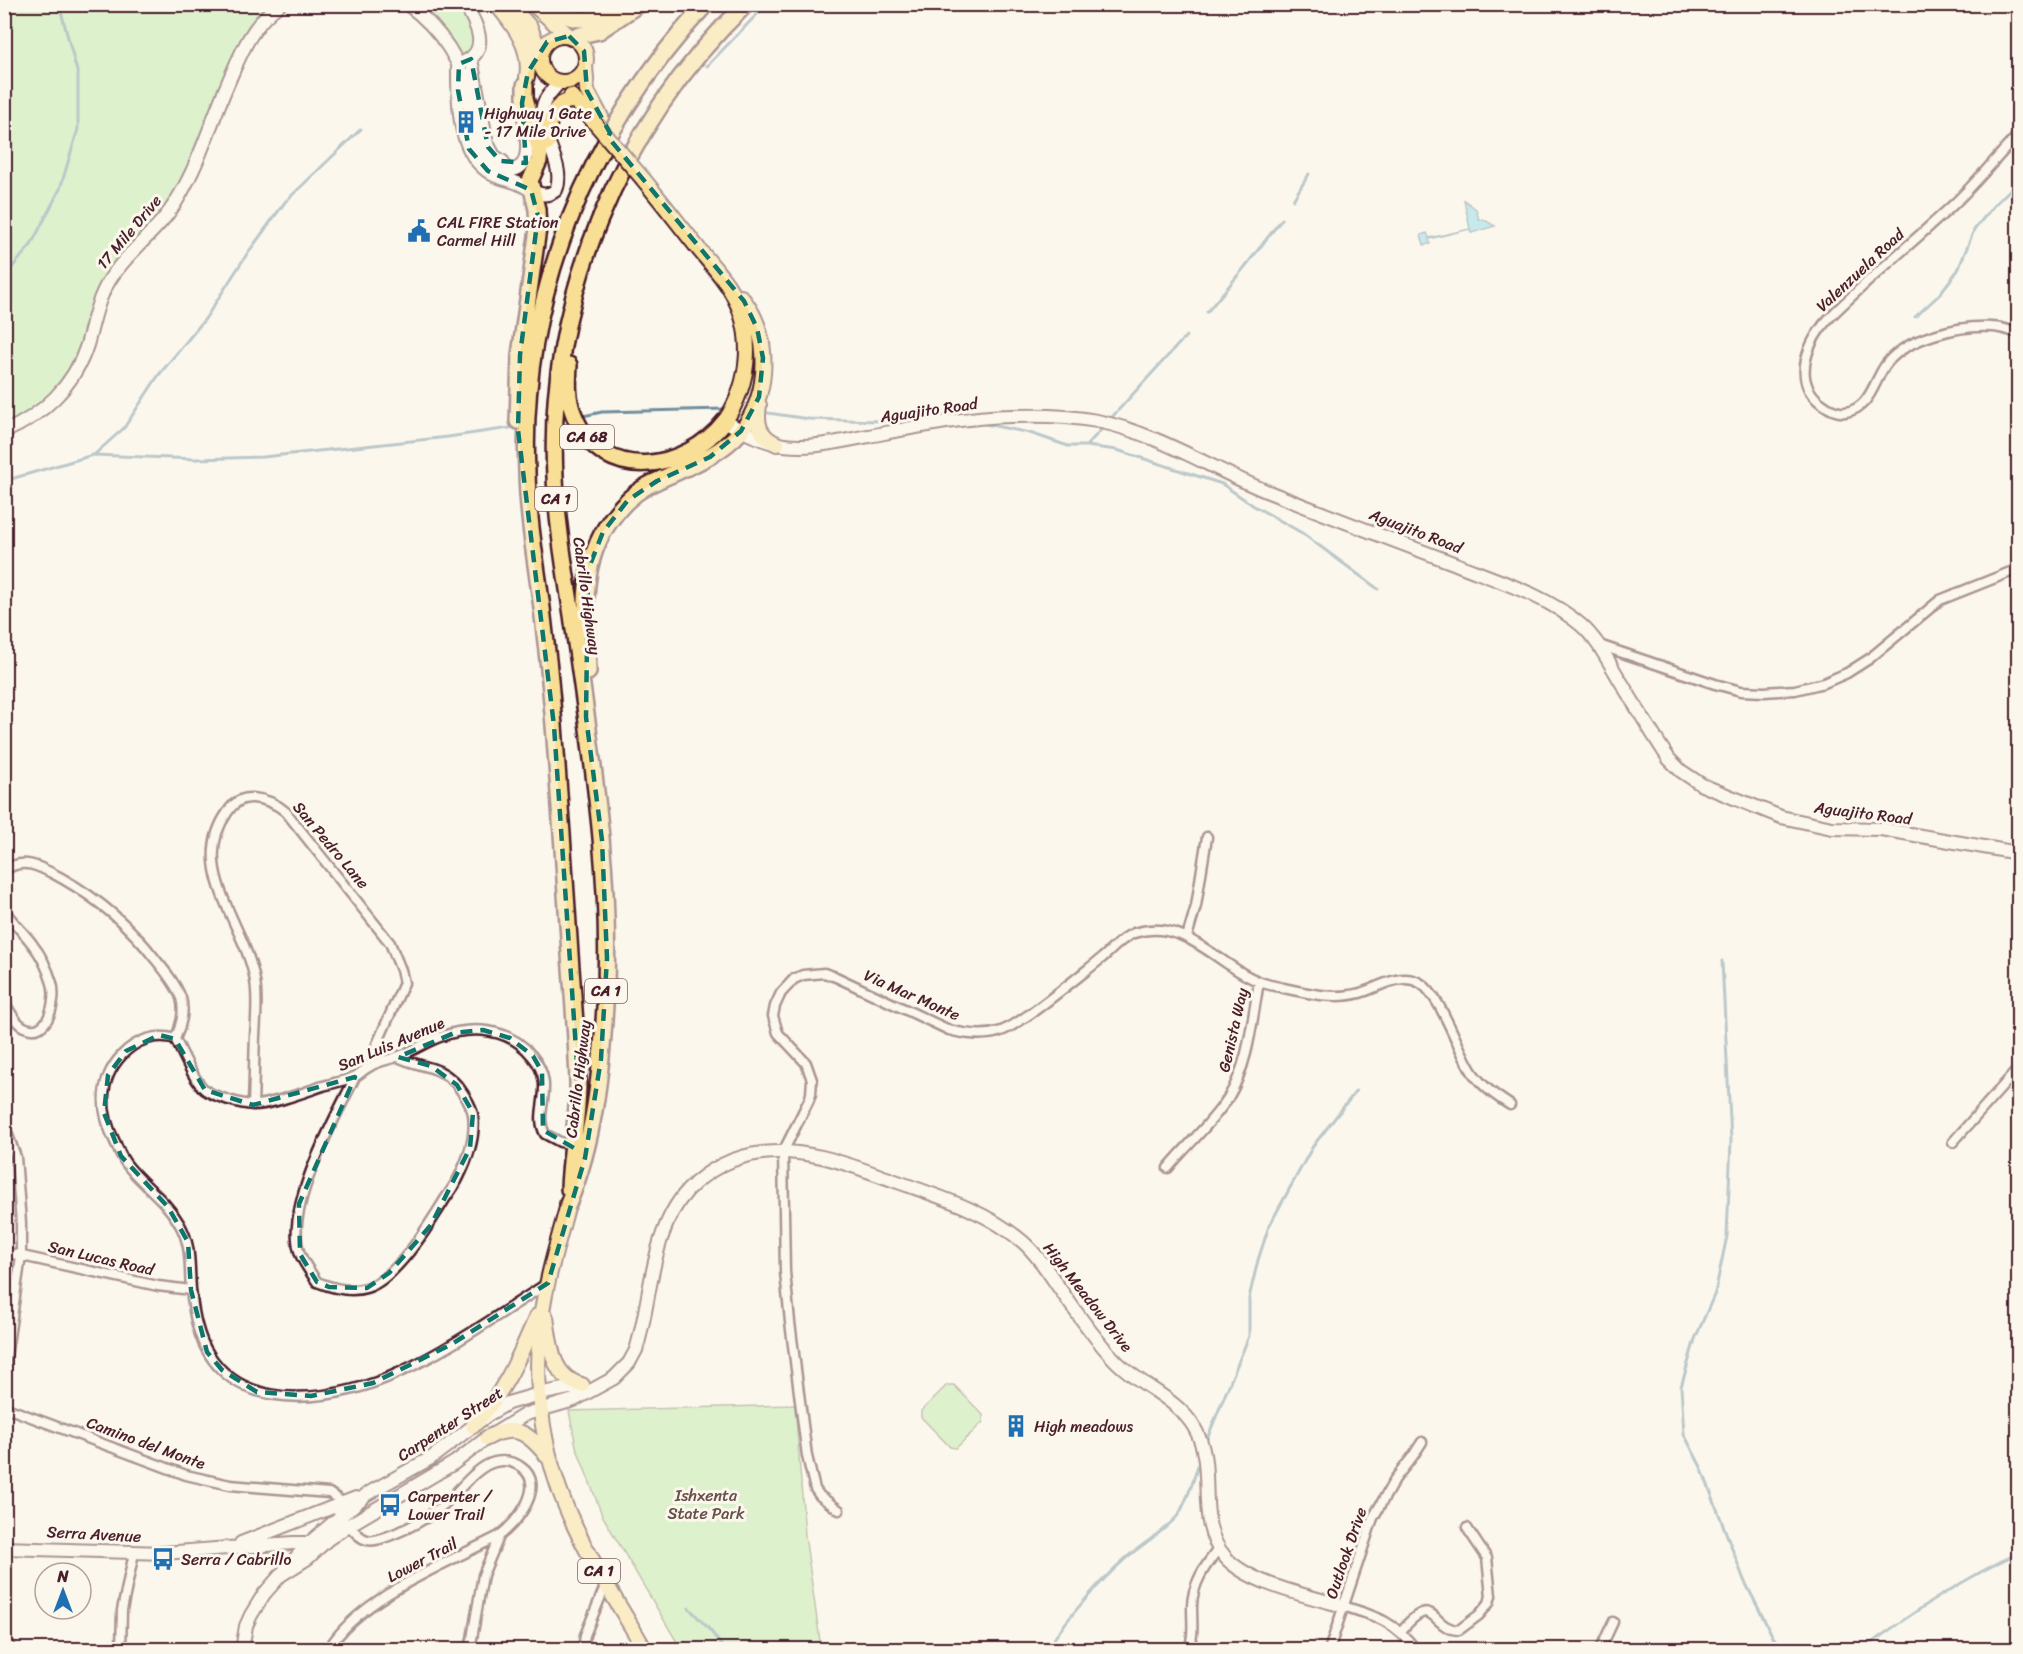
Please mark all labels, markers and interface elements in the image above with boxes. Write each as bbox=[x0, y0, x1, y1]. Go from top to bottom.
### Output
place label: Highway 1 Gate - 17 Mile Drive bbox=[484, 99, 592, 146]
building icon: Highway 1 Gate - 17 Mile Drive bbox=[453, 109, 479, 135]
street label: 17 Mile Drive bbox=[89, 188, 169, 276]
place label: CAL FIRE Station Carmel Hill bbox=[437, 208, 559, 255]
public building icon: CAL FIRE Station Carmel Hill bbox=[406, 218, 432, 244]
street label: Valenzuela Road bbox=[1809, 220, 1912, 319]
street label: Aguajito Road bbox=[878, 389, 981, 431]
road number: CA 68 bbox=[560, 425, 614, 449]
road number: CA 1 bbox=[535, 487, 577, 511]
street label: Aguajito Road bbox=[1364, 500, 1468, 563]
street label: Cabrillo Highway bbox=[564, 535, 610, 657]
street label: Aguajito Road bbox=[1812, 793, 1915, 834]
street label: San Pedro Lane bbox=[285, 794, 377, 896]
street label: Via Mar Monte bbox=[859, 961, 965, 1029]
road number: CA 1 bbox=[585, 979, 627, 1003]
street label: Genista Way bbox=[1209, 984, 1257, 1075]
street label: San Luis Avenue bbox=[333, 1008, 449, 1080]
street label: Cabrillo Highway bbox=[556, 1018, 600, 1140]
street label: San Lucas Road bbox=[45, 1232, 158, 1285]
street label: High Meadow Drive bbox=[1035, 1235, 1141, 1359]
street label: Carpenter Street bbox=[391, 1379, 509, 1469]
street label: Camino del Monte bbox=[82, 1408, 210, 1478]
place label: High meadows bbox=[1034, 1412, 1134, 1441]
building icon: High meadows bbox=[1003, 1413, 1029, 1439]
park label: Ishxenta State Park bbox=[668, 1481, 745, 1528]
place label: Carpenter / Lower Trail bbox=[408, 1482, 493, 1529]
bus stop icon: Carpenter / Lower Trail bbox=[377, 1492, 403, 1518]
street label: Outlook Drive bbox=[1317, 1503, 1375, 1603]
street label: Serra Avenue bbox=[46, 1517, 142, 1551]
street label: Lower Trail bbox=[381, 1529, 463, 1591]
place label: Serra / Cabrillo bbox=[181, 1545, 292, 1574]
bus stop icon: Serra / Cabrillo bbox=[150, 1546, 176, 1572]
road number: CA 1 bbox=[578, 1559, 620, 1583]
north arrow bbox=[33, 1561, 93, 1621]
text: N bbox=[56, 1562, 69, 1591]

